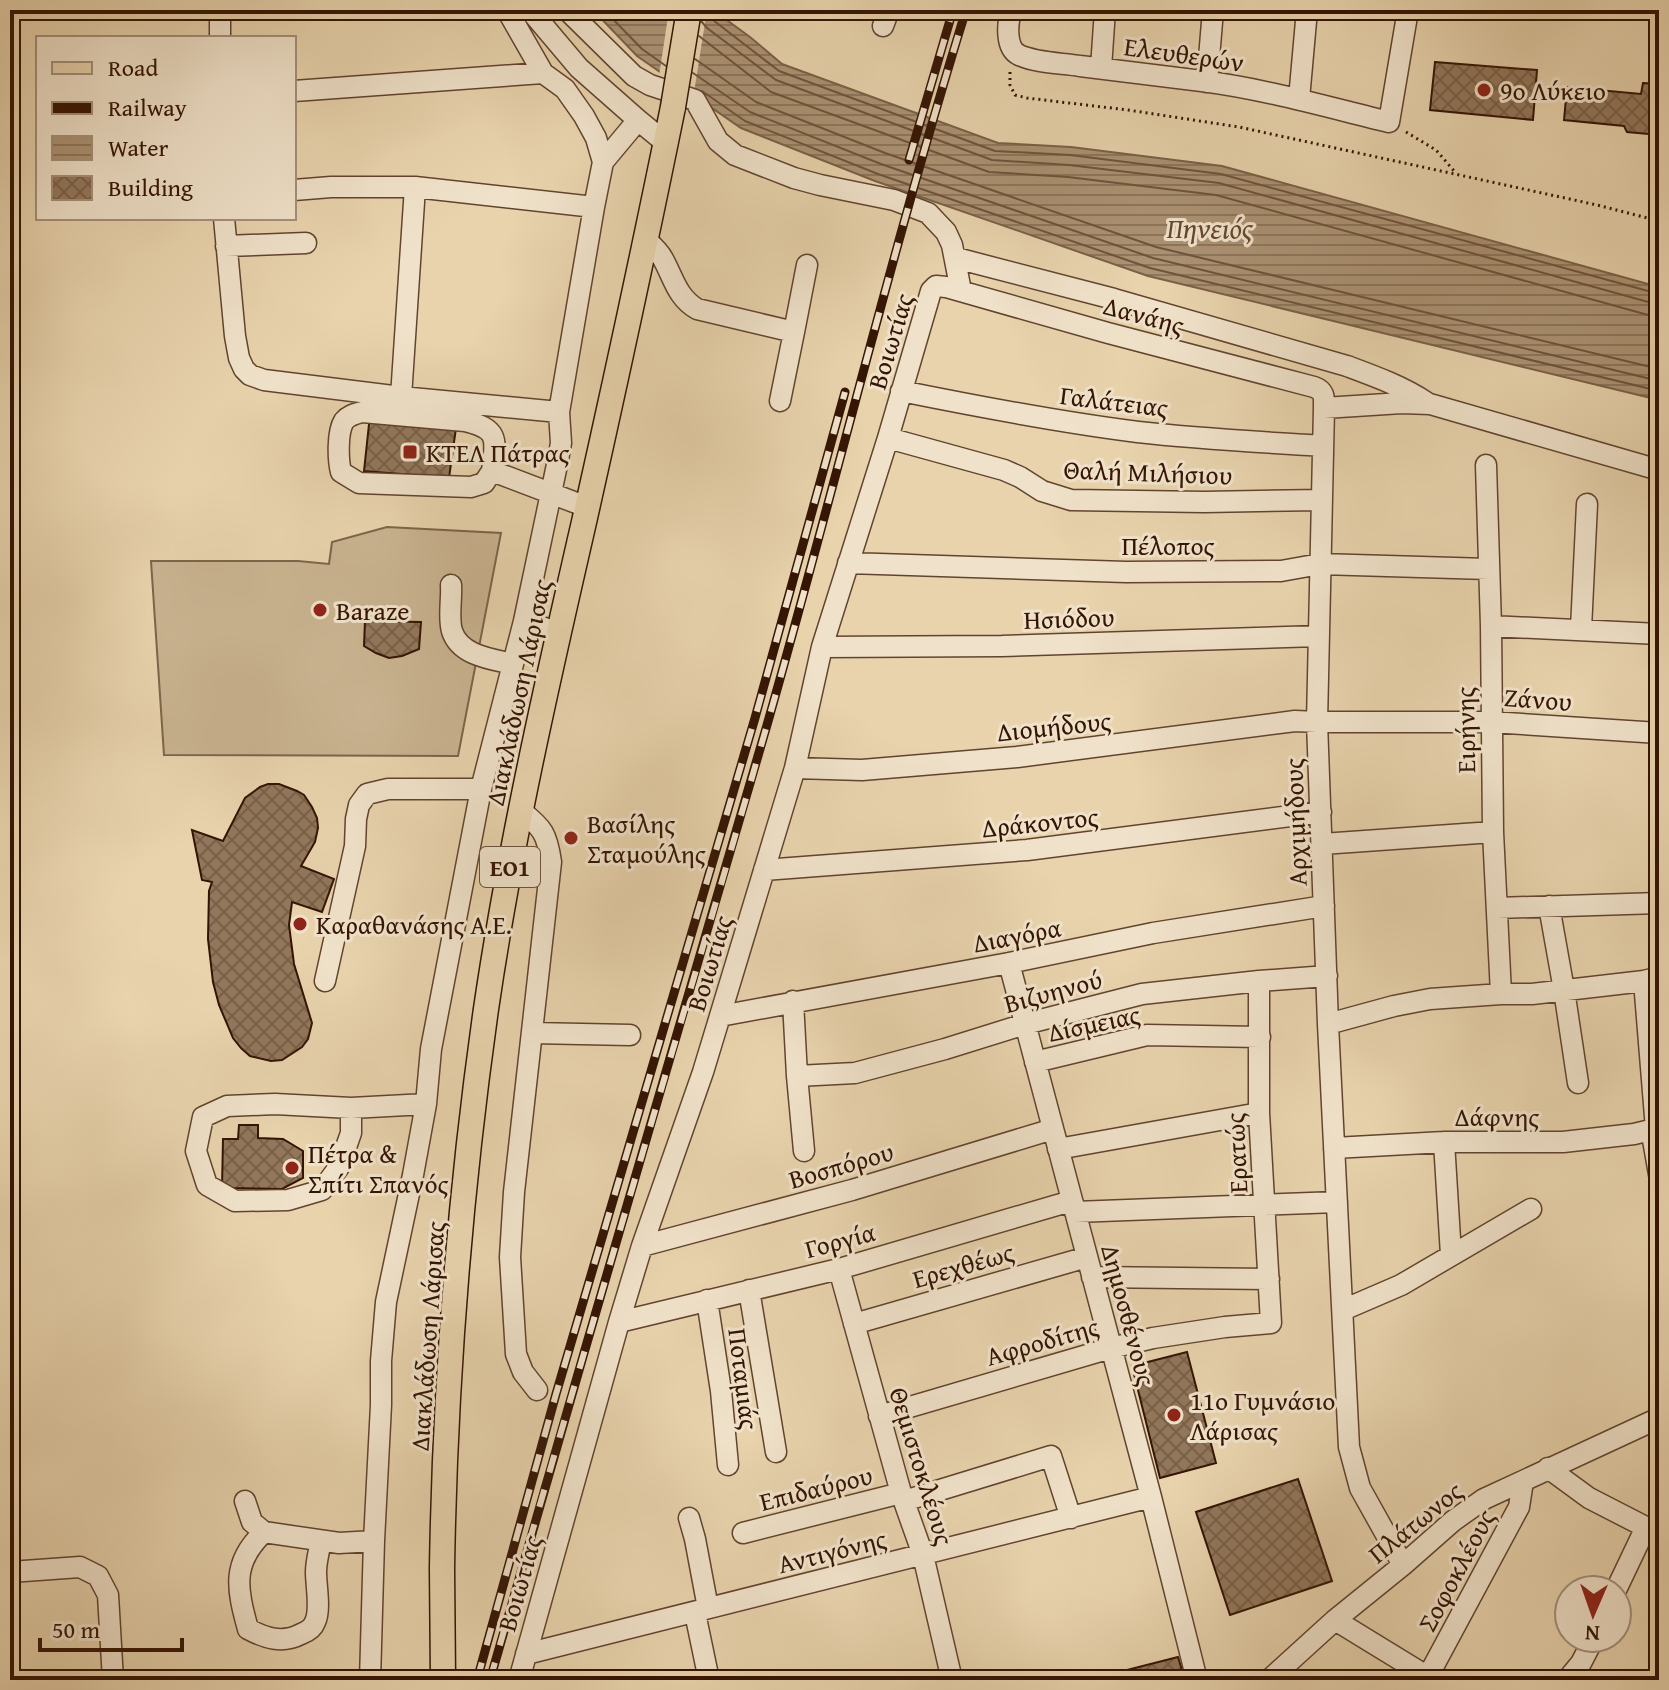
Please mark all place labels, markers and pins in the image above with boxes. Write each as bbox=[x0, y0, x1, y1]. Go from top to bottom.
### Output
place label: 9ο Λύκειο bbox=[1500, 71, 1606, 110]
marker: 9ο Λύκειο bbox=[1475, 81, 1493, 99]
place label: ΚΤΕΛ Πάτρας bbox=[426, 433, 569, 472]
marker: ΚΤΕΛ Πάτρας bbox=[401, 443, 419, 461]
place label: Baraze bbox=[336, 591, 409, 630]
marker: Baraze bbox=[311, 601, 329, 619]
place label: Βασίλης Σταμούλης bbox=[587, 804, 706, 873]
marker: Βασίλης Σταμούλης bbox=[562, 829, 580, 847]
place label: Καραθανάσης Α.Ε. bbox=[316, 905, 512, 944]
marker: Καραθανάσης Α.Ε. bbox=[291, 915, 309, 933]
place label: Πέτρα & Σπίτι Σπανός bbox=[308, 1134, 449, 1203]
marker: Πέτρα & Σπίτι Σπανός bbox=[283, 1159, 301, 1177]
place label: 11ο Γυμνάσιο Λάρισας bbox=[1190, 1381, 1336, 1450]
marker: 11ο Γυμνάσιο Λάρισας bbox=[1165, 1406, 1183, 1424]

